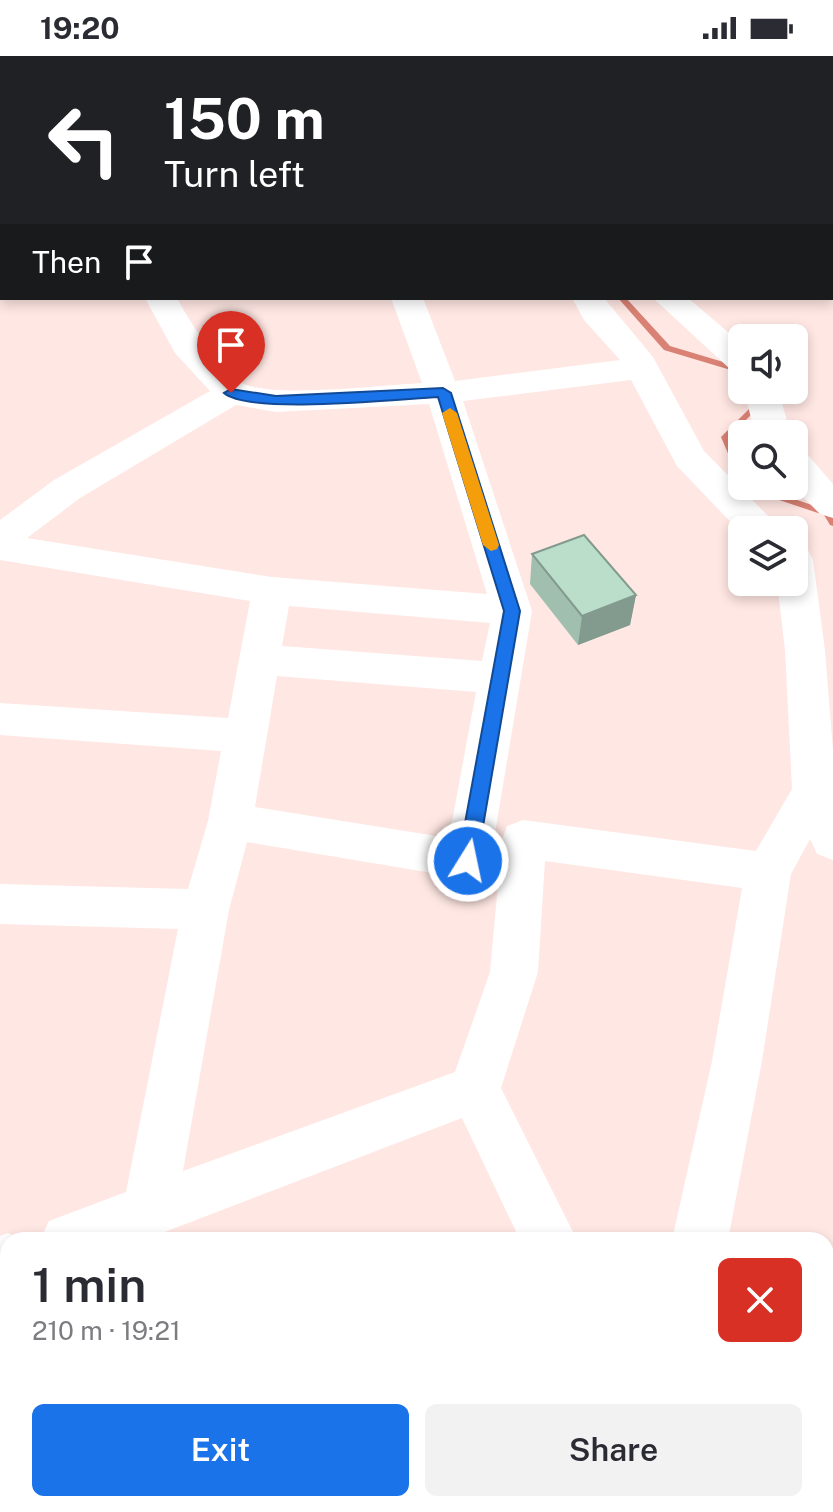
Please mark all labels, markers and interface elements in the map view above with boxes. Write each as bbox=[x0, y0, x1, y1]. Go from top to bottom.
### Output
text: 19:20 bbox=[40, 10, 120, 46]
text: 150 m bbox=[164, 86, 325, 152]
icon: left bbox=[32, 88, 136, 192]
text: Turn left bbox=[164, 153, 305, 195]
icon: arrive bbox=[117, 240, 161, 284]
text: Then bbox=[32, 244, 101, 280]
pin bbox=[197, 311, 265, 393]
icon: arrive bbox=[209, 323, 253, 367]
map controls bbox=[728, 324, 808, 596]
button: sound bbox=[728, 324, 808, 404]
button: search bbox=[728, 420, 808, 500]
button: layers bbox=[728, 516, 808, 596]
position arrow bbox=[426, 819, 510, 903]
text: 1 min bbox=[32, 1256, 146, 1313]
button: close bbox=[718, 1258, 802, 1342]
text: 210 m · 19:21 bbox=[32, 1315, 181, 1346]
button: Exit bbox=[32, 1404, 409, 1496]
button: Share bbox=[425, 1404, 802, 1496]

